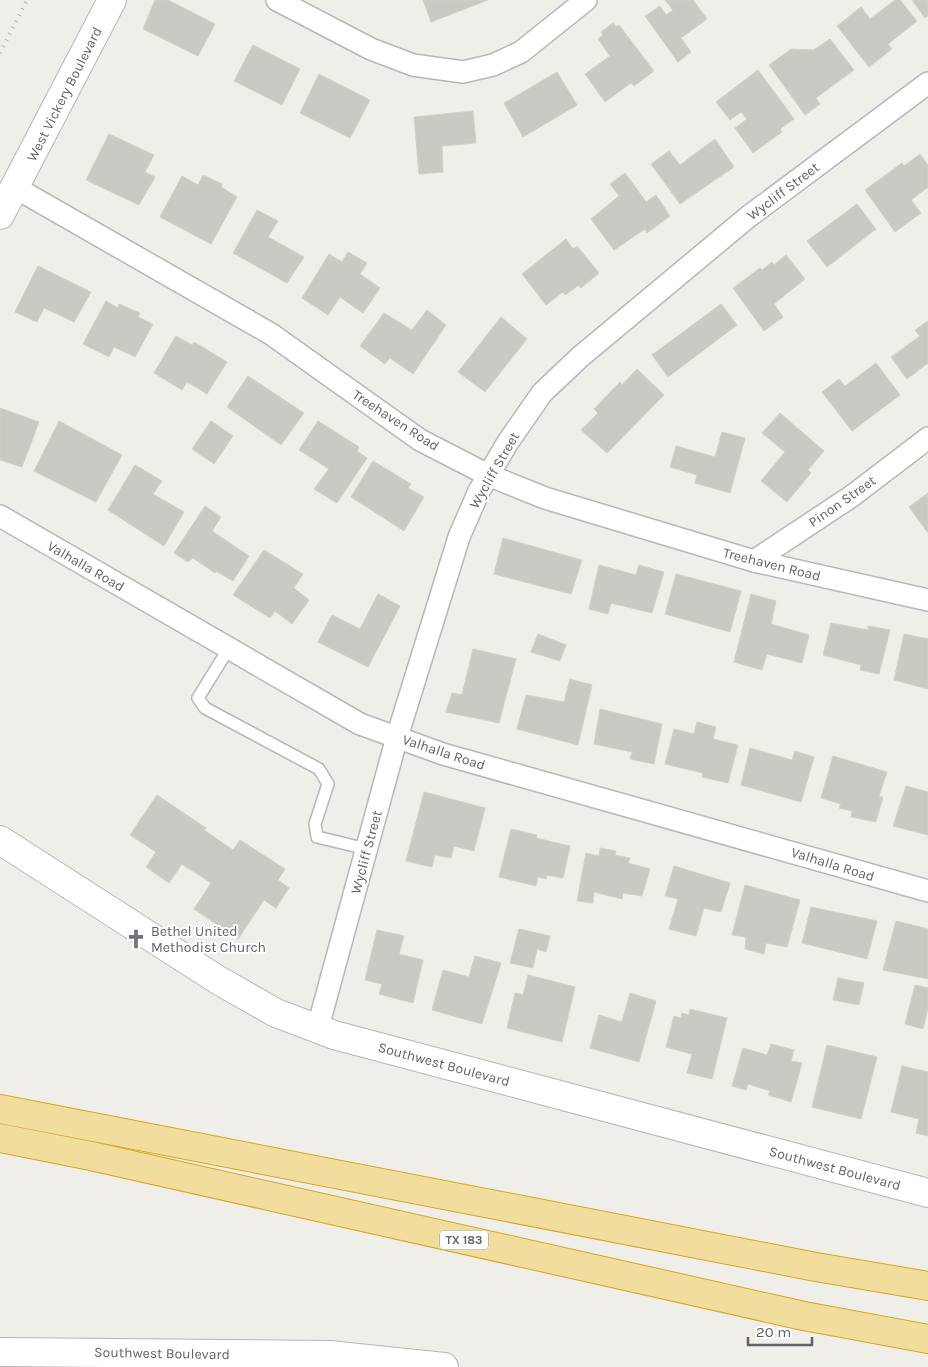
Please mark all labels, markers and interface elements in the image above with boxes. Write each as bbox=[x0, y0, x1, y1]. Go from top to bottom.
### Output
street label: West Vickery Boulevard bbox=[23, 24, 106, 164]
street label: Wycliff Street bbox=[744, 159, 823, 224]
street label: Treehaven Road bbox=[349, 386, 442, 455]
street label: Wycliff Street bbox=[466, 429, 523, 512]
street label: Pinon Street bbox=[805, 472, 879, 531]
street label: Valhalla Road bbox=[44, 537, 127, 595]
street label: Treehaven Road bbox=[721, 544, 822, 585]
street label: Valhalla Road bbox=[400, 731, 488, 774]
street label: Wycliff Street bbox=[347, 809, 386, 896]
street label: Valhalla Road bbox=[789, 844, 877, 885]
place label: Bethel United Methodist Church bbox=[151, 923, 266, 956]
church icon: Bethel United Methodist Church bbox=[125, 928, 147, 950]
street label: Southwest Boulevard bbox=[376, 1039, 512, 1090]
street label: Southwest Boulevard bbox=[767, 1143, 903, 1194]
road number: TX 183 bbox=[440, 1230, 488, 1250]
scale bar bbox=[748, 1314, 812, 1346]
text: 20 m bbox=[756, 1323, 791, 1341]
street label: Southwest Boulevard bbox=[94, 1344, 230, 1363]

